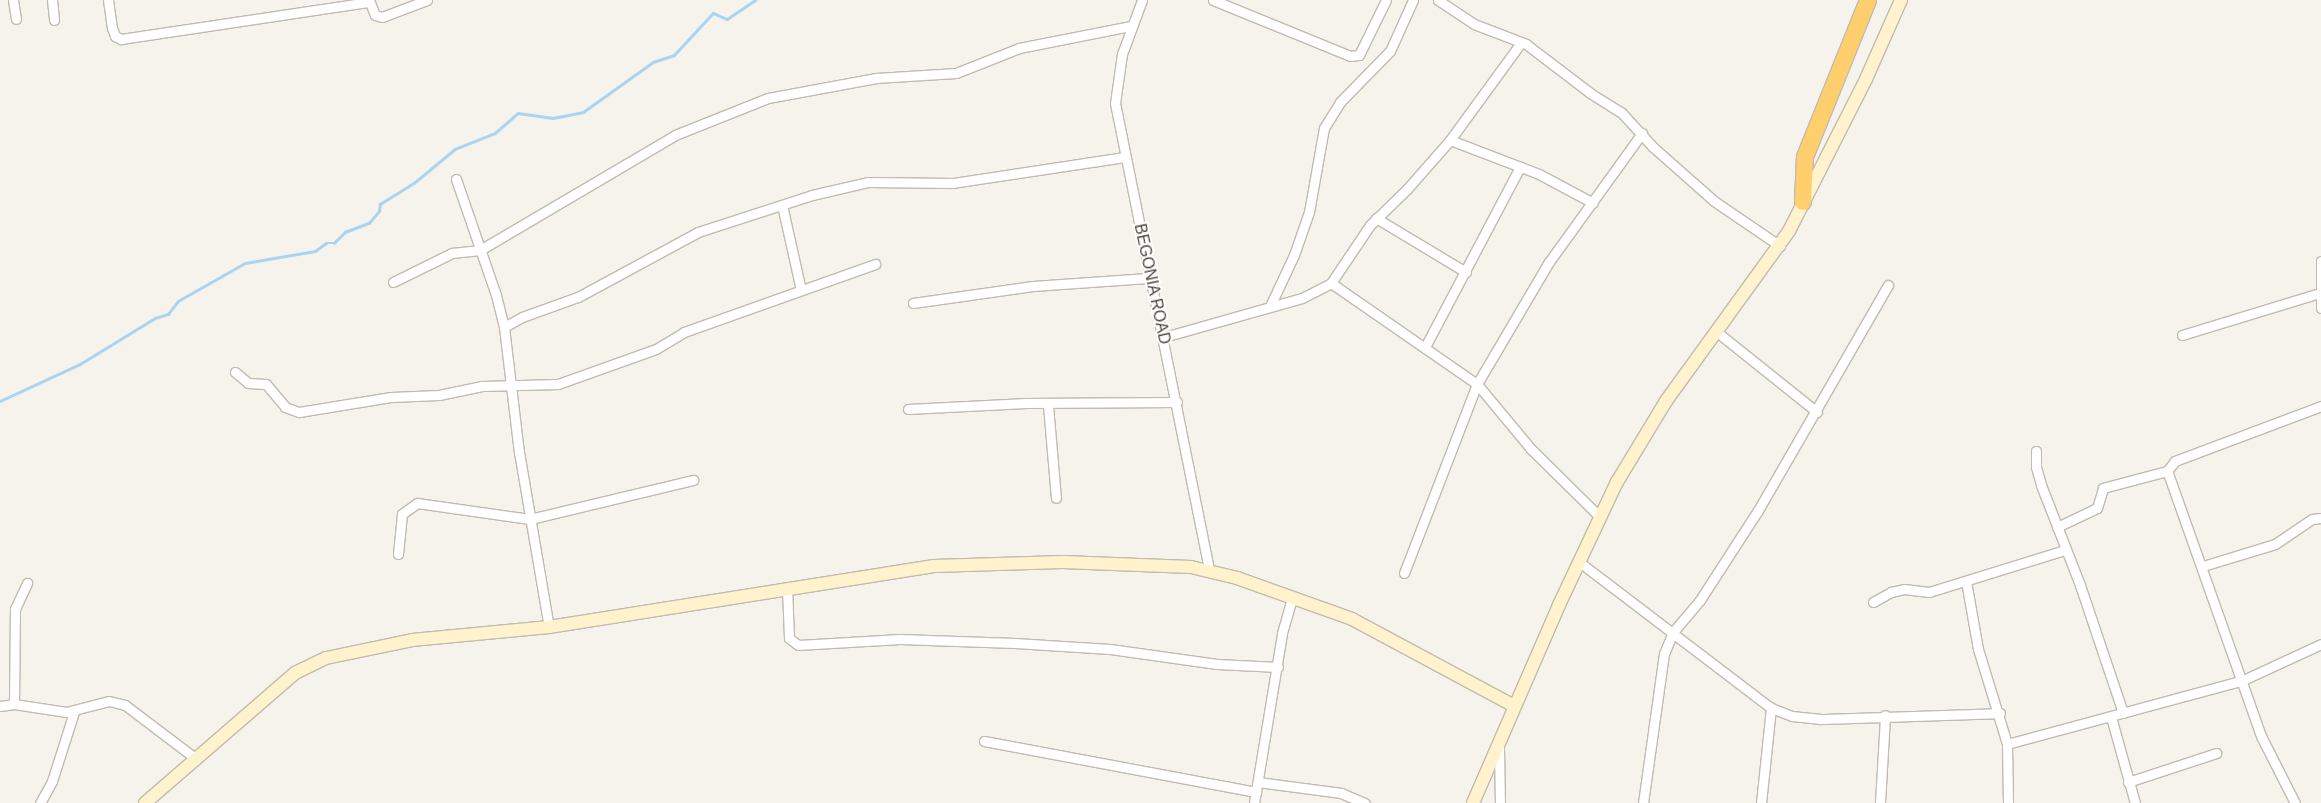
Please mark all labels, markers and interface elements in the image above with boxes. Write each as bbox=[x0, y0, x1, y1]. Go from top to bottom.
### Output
street label: BEGONIA ROAD bbox=[1130, 222, 1174, 346]

